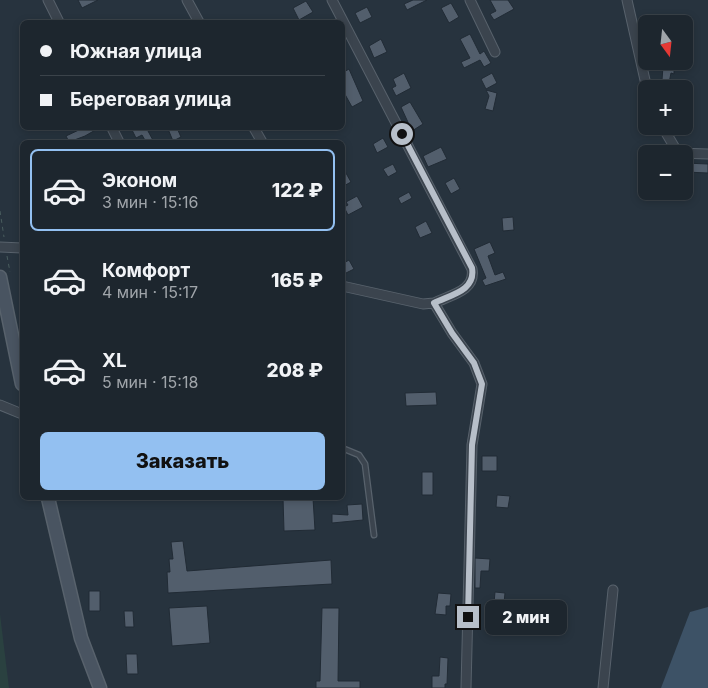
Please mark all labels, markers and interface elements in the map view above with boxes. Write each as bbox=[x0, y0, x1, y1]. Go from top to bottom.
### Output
north arrow bbox=[638, 15, 692, 70]
map controls bbox=[638, 15, 693, 200]
text: Южная улица bbox=[70, 40, 202, 63]
button: + bbox=[638, 80, 693, 135]
text: Береговая улица bbox=[70, 88, 232, 111]
route start bbox=[391, 123, 413, 145]
button: − bbox=[638, 145, 693, 200]
icon: car bbox=[42, 168, 87, 213]
text: Эконом bbox=[102, 169, 177, 192]
text: 122 ₽ bbox=[272, 179, 323, 202]
text: 3 мин · 15:16 bbox=[102, 192, 199, 212]
icon: car bbox=[42, 258, 87, 303]
text: Комфорт bbox=[102, 259, 190, 282]
text: 165 ₽ bbox=[271, 269, 323, 292]
text: 4 мин · 15:17 bbox=[102, 282, 198, 302]
icon: car bbox=[42, 348, 87, 393]
text: XL bbox=[102, 349, 127, 372]
text: 208 ₽ bbox=[267, 359, 323, 382]
text: 5 мин · 15:18 bbox=[102, 372, 198, 392]
button: Заказать bbox=[40, 432, 325, 490]
callout: 2 мин bbox=[486, 600, 568, 634]
route end bbox=[457, 606, 479, 628]
text: 2 мин bbox=[502, 607, 550, 627]

